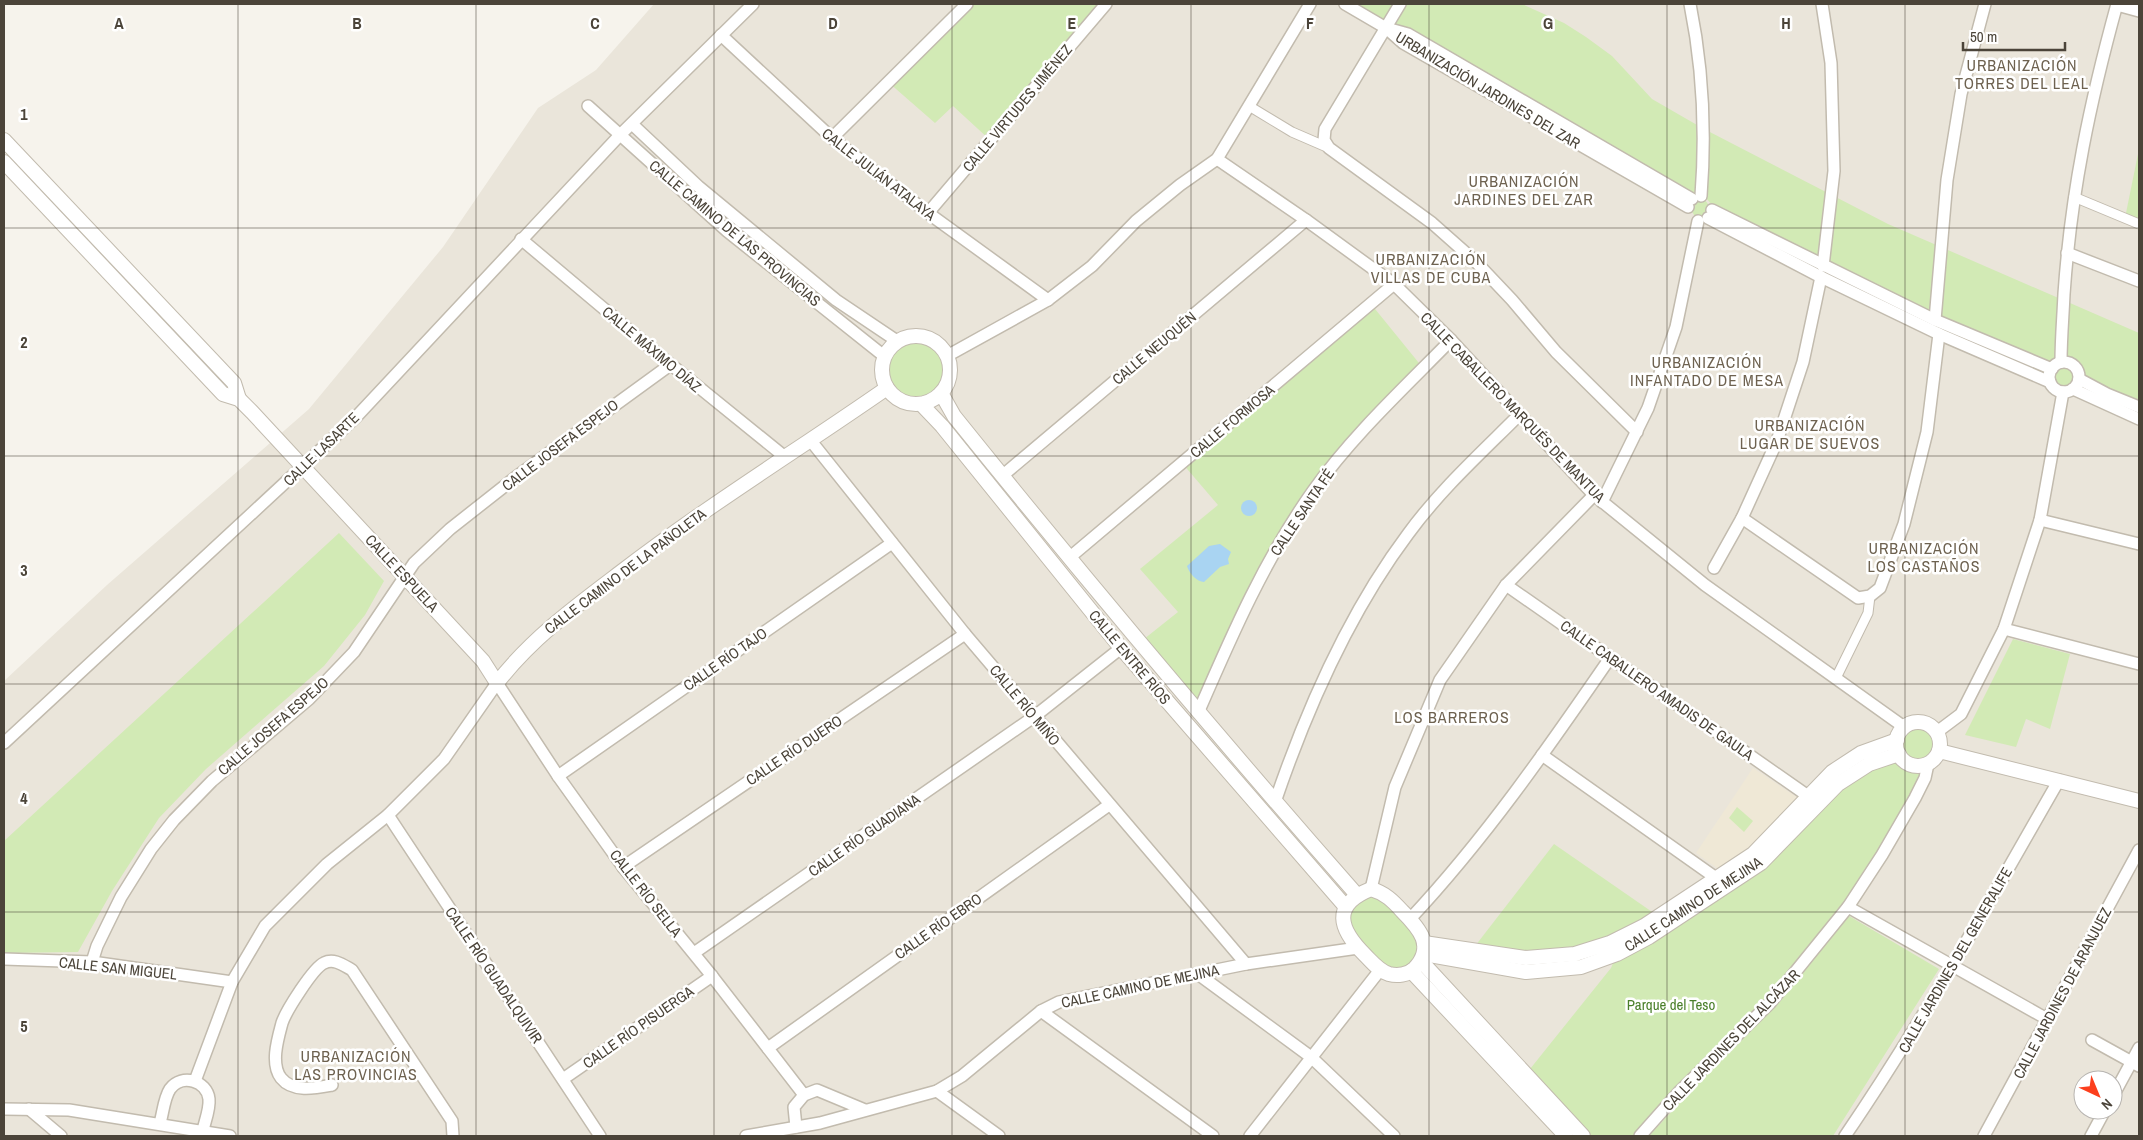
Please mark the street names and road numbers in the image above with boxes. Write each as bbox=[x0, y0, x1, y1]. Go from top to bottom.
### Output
street label: URBANIZACIÓN JARDINES DEL ZAR bbox=[1392, 26, 1584, 154]
street label: CALLE VIRTUDES JIMÉNEZ bbox=[957, 39, 1077, 176]
street label: CALLE JULIÁN ATALAYA bbox=[818, 123, 941, 226]
street label: CALLE CAMINO DE LAS PROVINCIAS bbox=[645, 155, 825, 311]
street label: CALLE MÁXIMO DÍAZ bbox=[598, 301, 707, 397]
street label: CALLE NEUQUÉN bbox=[1107, 307, 1201, 389]
street label: CALLE CABALLERO MARQUÉS DE MANTUA bbox=[1416, 307, 1611, 508]
street label: CALLE FORMOSA bbox=[1185, 379, 1279, 463]
street label: CALLE JOSEFA ESPEJO bbox=[497, 394, 623, 496]
street label: CALLE LASARTE bbox=[278, 407, 364, 491]
street label: CALLE SANTA FÉ bbox=[1265, 464, 1339, 560]
street label: CALLE CAMINO DE LA PAÑOLETA bbox=[540, 503, 711, 639]
street label: CALLE ESPUELA bbox=[361, 530, 444, 617]
street label: CALLE ENTRE RÍOS bbox=[1084, 605, 1176, 709]
street label: CALLE CABALLERO AMADIS DE GAULA bbox=[1556, 615, 1759, 766]
street label: CALLE RÍO TAJO bbox=[679, 622, 771, 696]
street label: CALLE RÍO MIÑO bbox=[985, 660, 1065, 750]
street label: CALLE JOSEFA ESPEJO bbox=[213, 672, 333, 780]
street label: CALLE RÍO DUERO bbox=[742, 710, 846, 790]
street label: CALLE RÍO GUADIANA bbox=[804, 788, 925, 881]
street label: CALLE RÍO SELLA bbox=[605, 845, 687, 942]
street label: CALLE CAMINO DE MEJINA bbox=[1620, 851, 1767, 957]
street label: CALLE JARDINES DEL GENERALIFE bbox=[1893, 863, 2017, 1057]
street label: CALLE RÍO EBRO bbox=[890, 888, 986, 964]
street label: CALLE RÍO GUADALQUIVIR bbox=[440, 903, 548, 1048]
street label: CALLE JARDINES DE ARANJUEZ bbox=[2008, 903, 2116, 1082]
street label: CALLE SAN MIGUEL bbox=[58, 951, 178, 985]
street label: CALLE CAMINO DE MEJINA bbox=[1059, 959, 1222, 1013]
street label: CALLE JARDINES DEL ALCÁZAR bbox=[1658, 964, 1804, 1115]
street label: CALLE RÍO PISUERGA bbox=[578, 980, 698, 1073]

